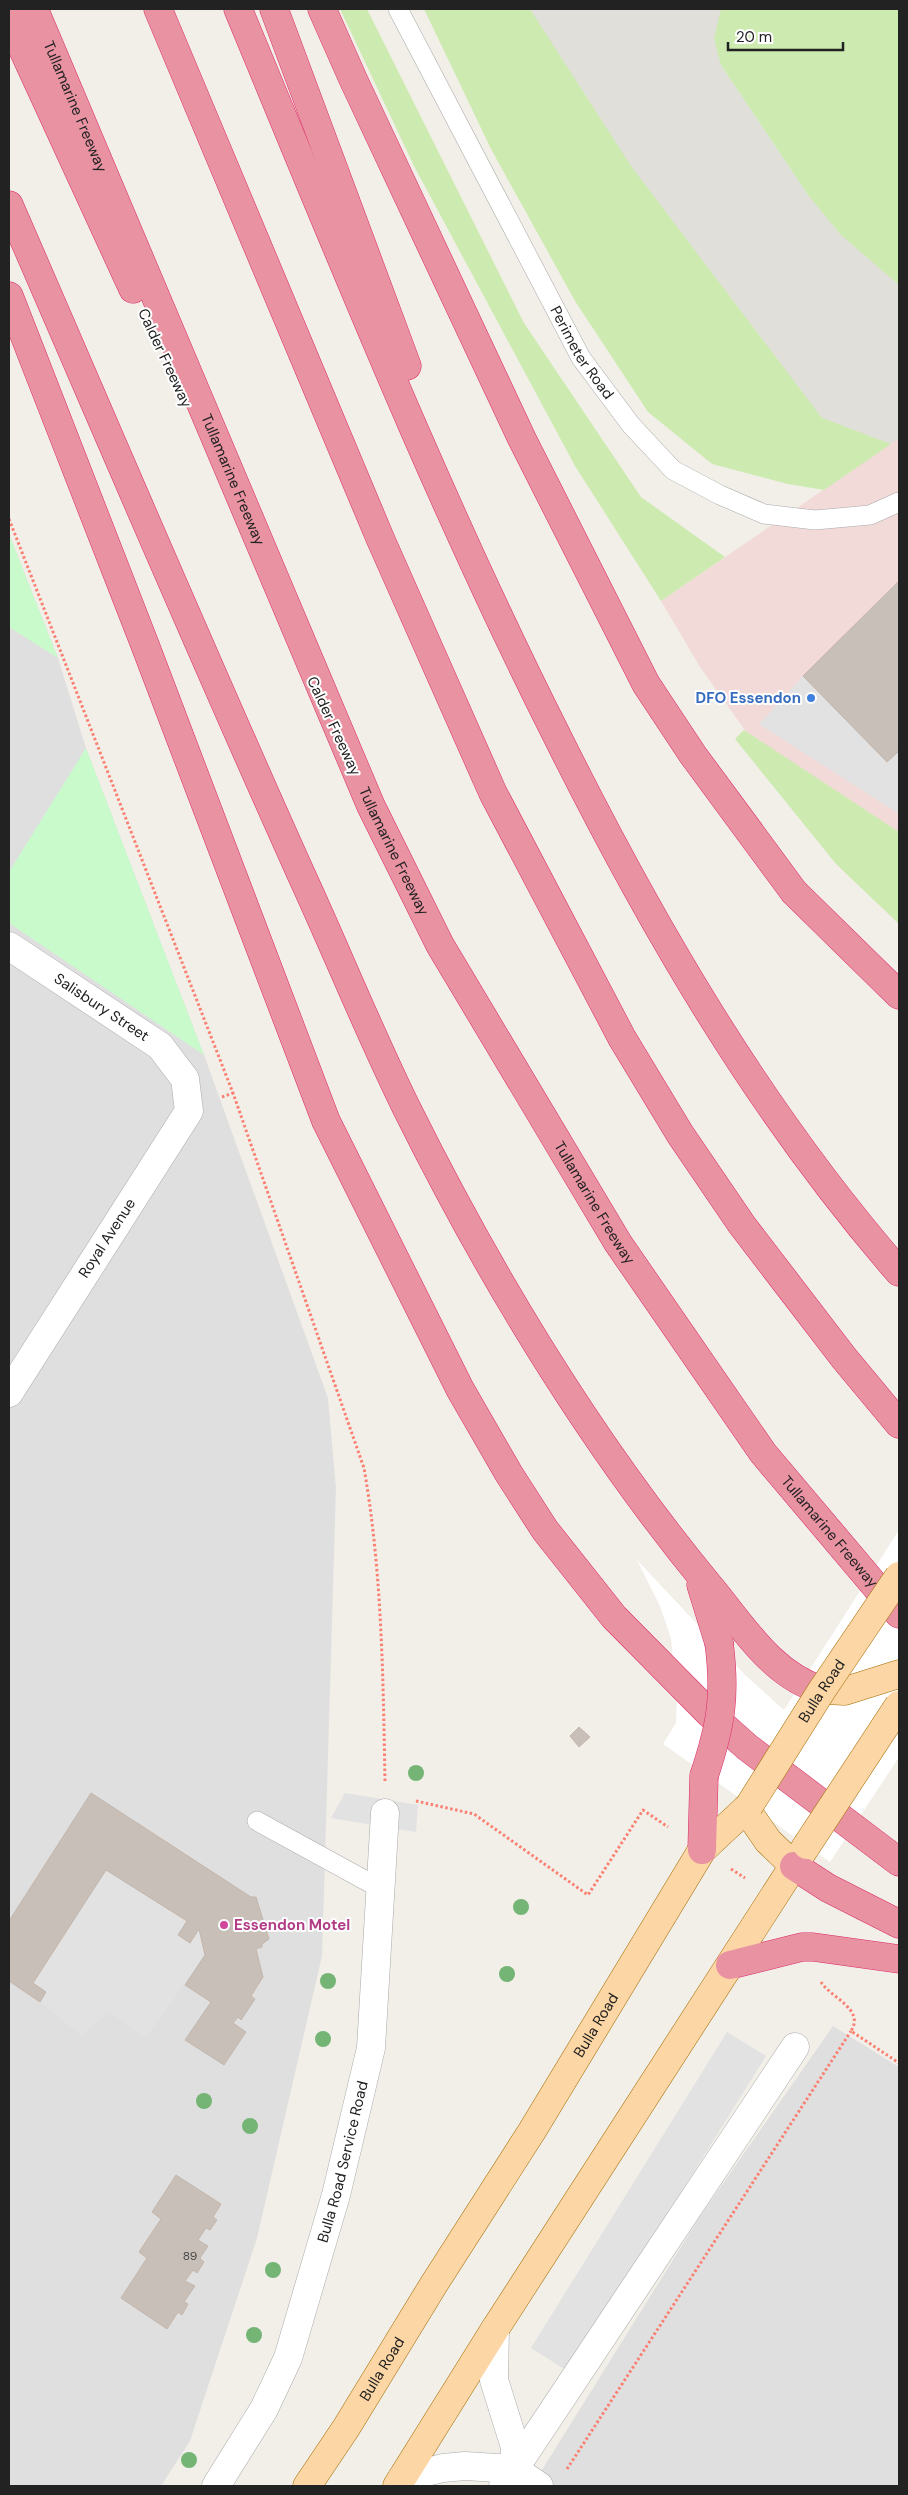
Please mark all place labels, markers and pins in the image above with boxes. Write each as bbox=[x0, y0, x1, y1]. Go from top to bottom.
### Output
place label: DFO Essendon bbox=[696, 688, 801, 708]
marker: DFO Essendon bbox=[805, 692, 817, 704]
place label: Essendon Motel bbox=[234, 1915, 350, 1935]
marker: Essendon Motel bbox=[218, 1919, 230, 1931]

